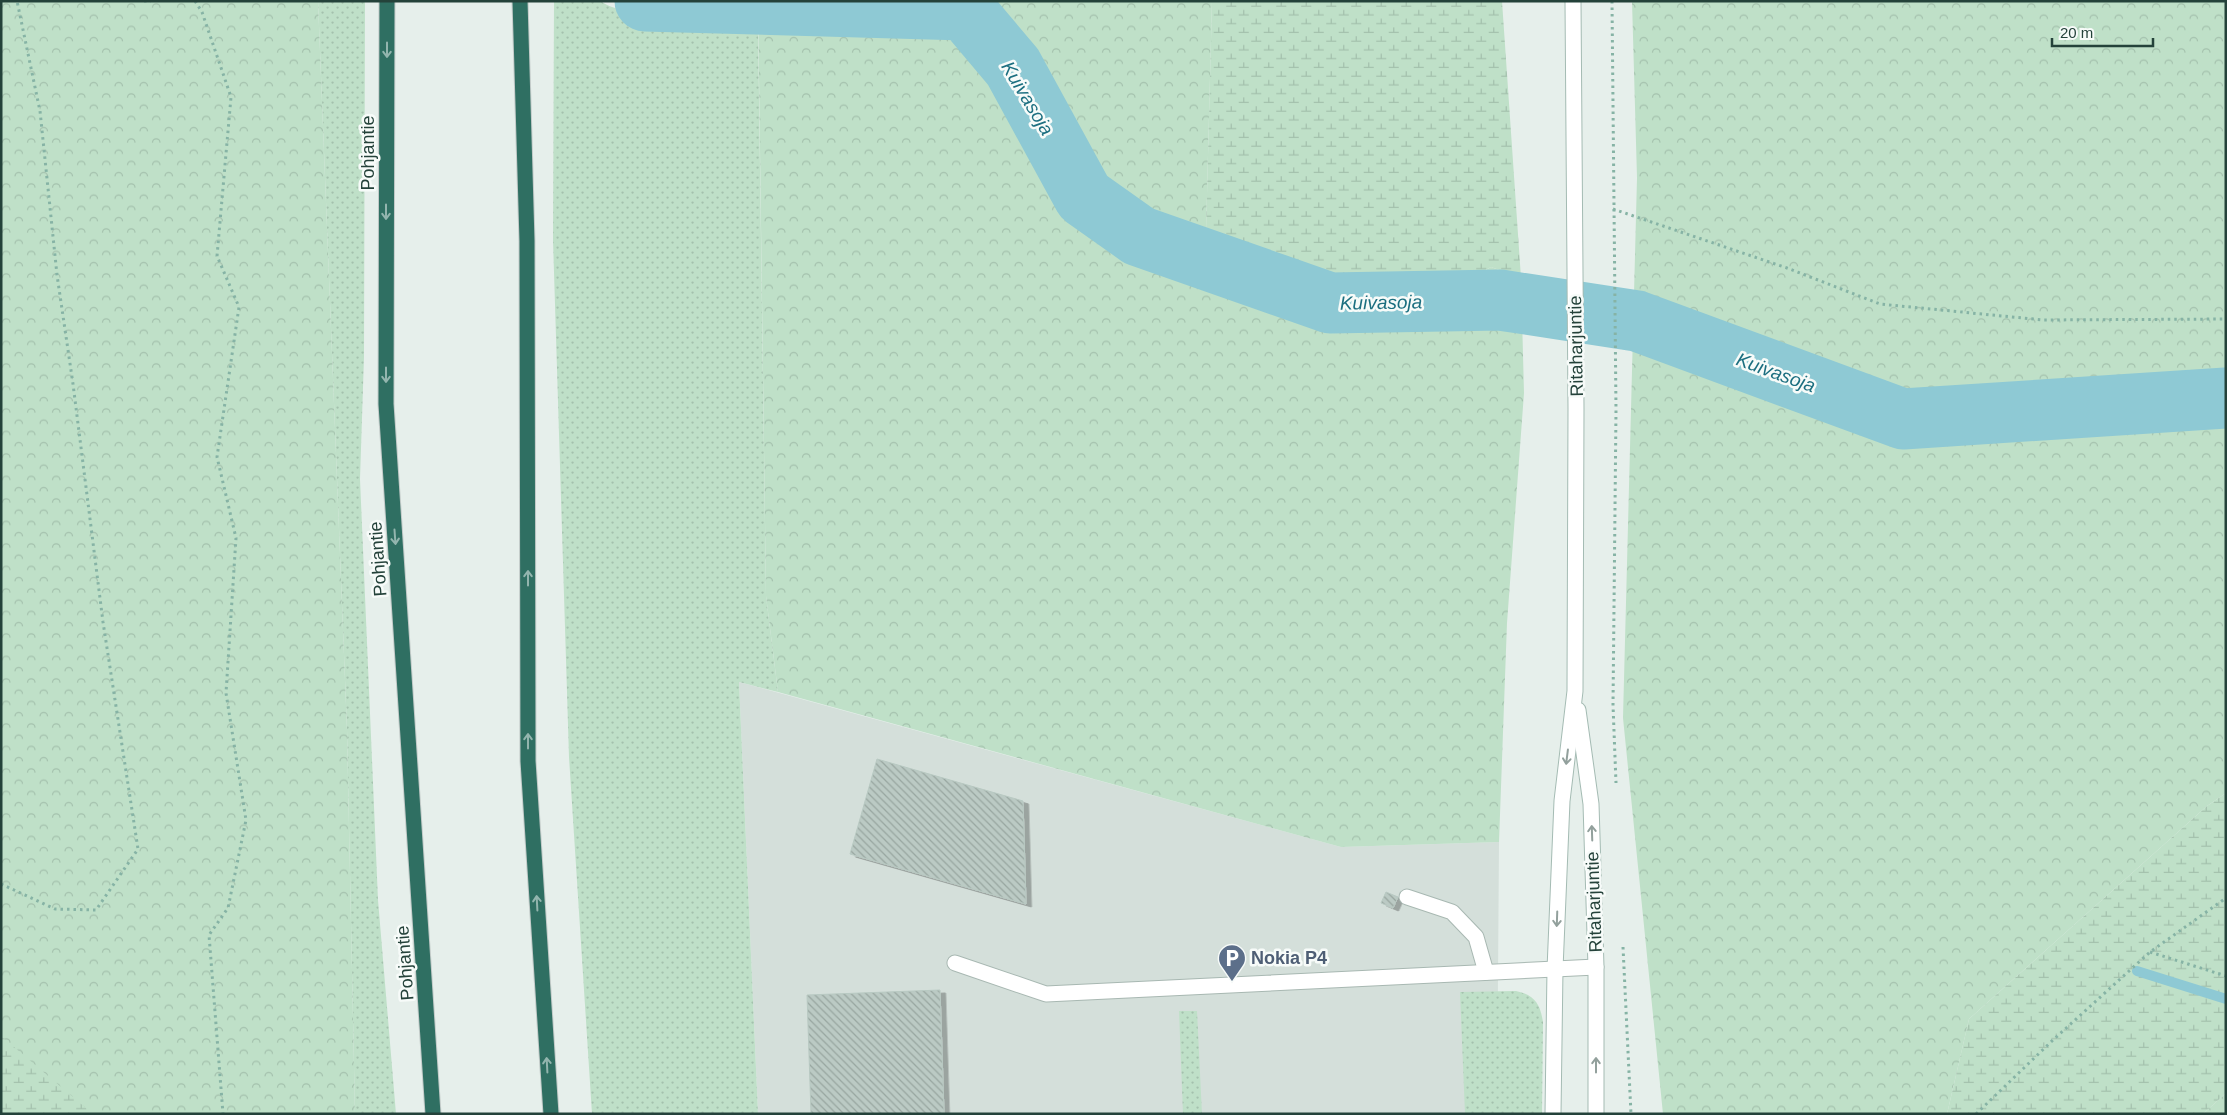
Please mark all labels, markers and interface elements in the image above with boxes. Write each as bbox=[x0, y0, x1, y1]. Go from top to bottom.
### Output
scale bar bbox=[2052, 15, 2153, 47]
text: 20 m bbox=[2060, 24, 2093, 41]
one-way arrow bbox=[382, 42, 392, 58]
water label: Kuivasoja bbox=[997, 58, 1058, 139]
street label: Pohjantie bbox=[358, 115, 378, 191]
one-way arrow bbox=[381, 204, 391, 220]
water label: Kuivasoja bbox=[1340, 291, 1422, 314]
street label: Ritaharjuntie bbox=[1565, 295, 1587, 397]
water label: Kuivasoja bbox=[1734, 349, 1818, 396]
one-way arrow bbox=[381, 366, 391, 383]
street label: Pohjantie bbox=[365, 521, 391, 597]
one-way arrow bbox=[391, 529, 400, 545]
one-way arrow bbox=[523, 571, 533, 587]
one-way arrow bbox=[523, 733, 533, 750]
one-way arrow bbox=[1562, 749, 1572, 765]
one-way arrow bbox=[1587, 825, 1597, 841]
street label: Ritaharjuntie bbox=[1582, 851, 1606, 953]
one-way arrow bbox=[532, 895, 541, 911]
one-way arrow bbox=[1552, 911, 1561, 927]
street label: Pohjantie bbox=[392, 925, 418, 1001]
parking icon: Nokia P4 bbox=[1217, 943, 1247, 982]
place label: Nokia P4 bbox=[1251, 948, 1327, 968]
one-way arrow bbox=[1591, 1057, 1601, 1074]
one-way arrow bbox=[542, 1058, 551, 1074]

